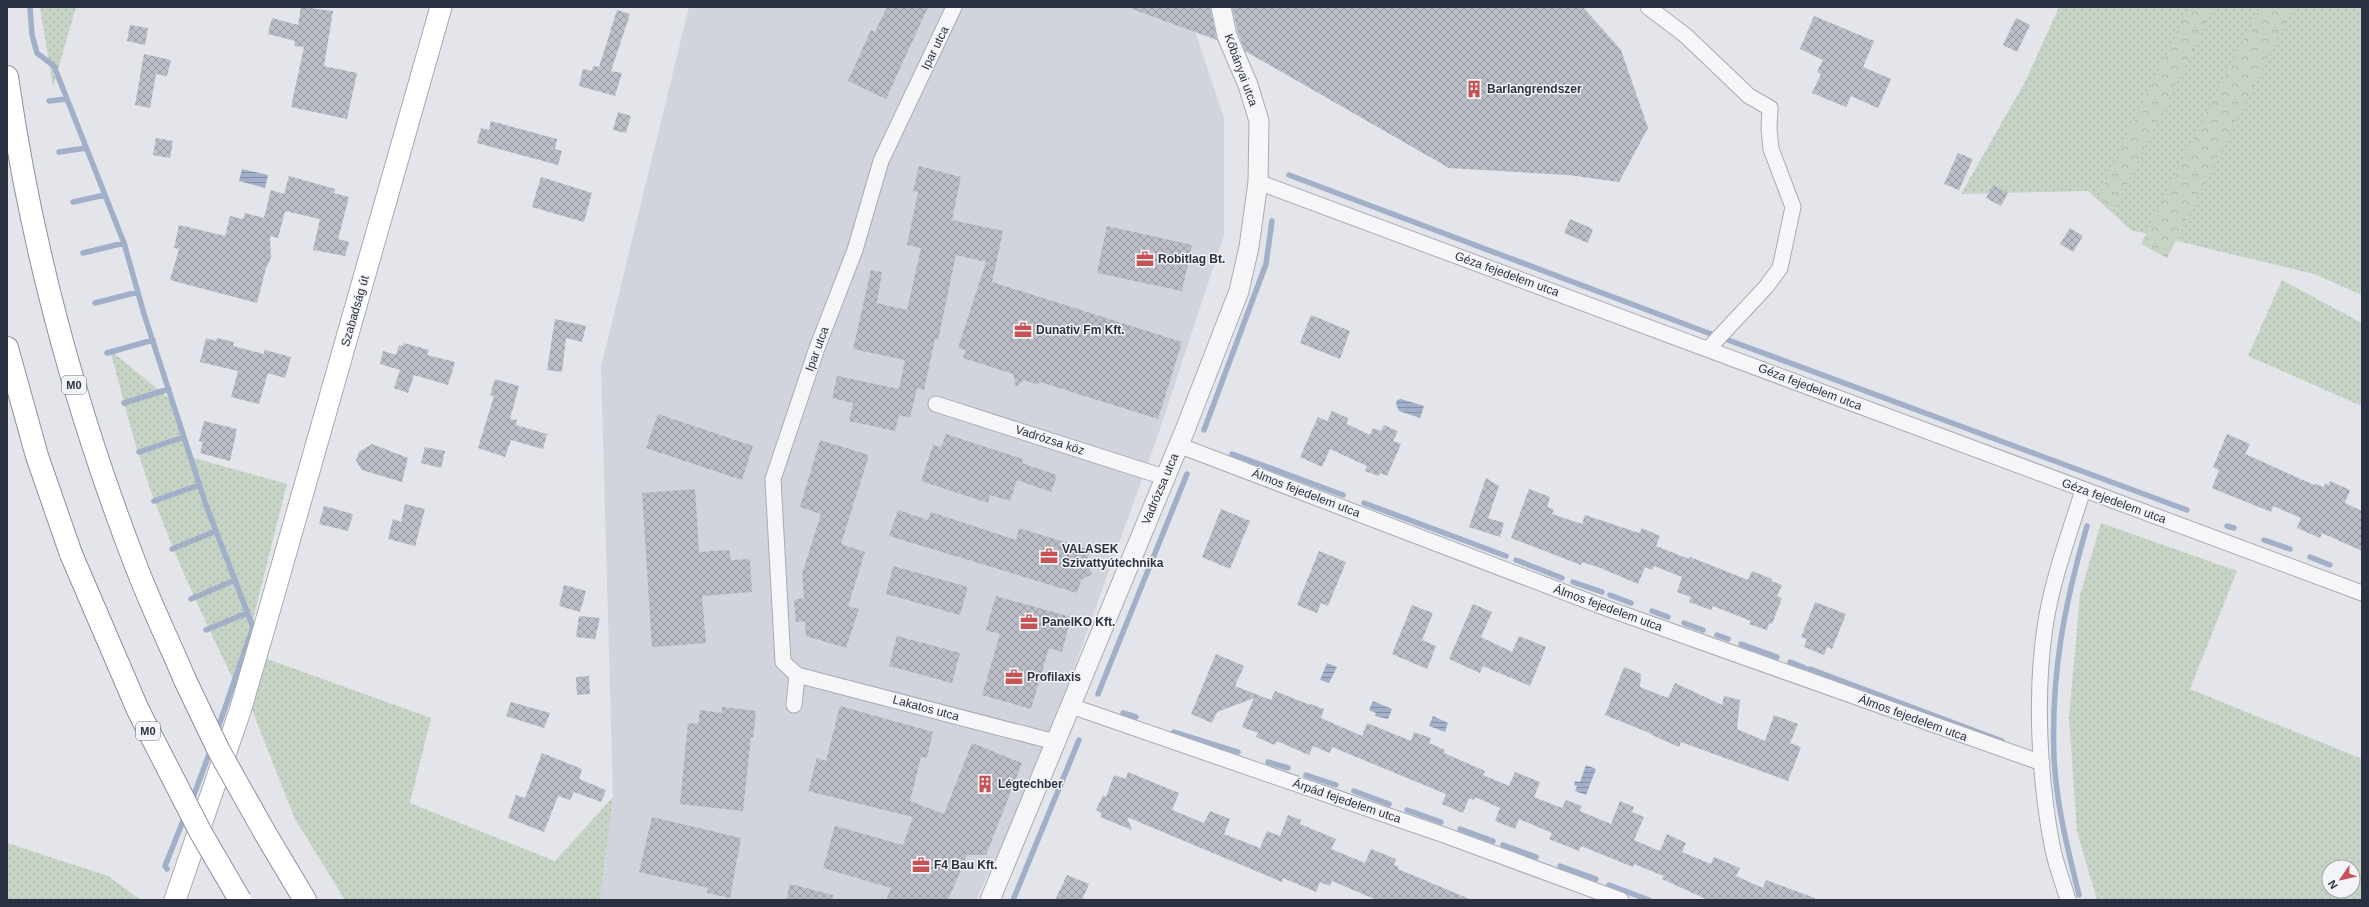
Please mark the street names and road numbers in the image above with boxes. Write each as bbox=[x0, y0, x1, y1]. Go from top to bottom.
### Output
street label: Ipar utca bbox=[918, 24, 952, 72]
street label: Kőbányai utca bbox=[1221, 32, 1261, 108]
street label: Géza fejedelem utca bbox=[1453, 249, 1561, 300]
street label: Szabadság út bbox=[338, 273, 372, 348]
street label: Ipar utca bbox=[802, 324, 832, 373]
street label: Géza fejedelem utca bbox=[1756, 361, 1864, 413]
road number: M0 bbox=[62, 376, 86, 394]
street label: Vadrózsa köz bbox=[1014, 422, 1086, 458]
street label: Vadrózsa utca bbox=[1139, 451, 1181, 527]
street label: Álmos fejedelem utca bbox=[1250, 465, 1363, 520]
street label: Géza fejedelem utca bbox=[2060, 476, 2168, 527]
street label: Álmos fejedelem utca bbox=[1552, 581, 1665, 634]
street label: Álmos fejedelem utca bbox=[1857, 691, 1970, 744]
street label: Lakatos utca bbox=[891, 692, 961, 724]
road number: M0 bbox=[136, 722, 160, 740]
street label: Árpád fejedelem utca bbox=[1291, 775, 1404, 826]

